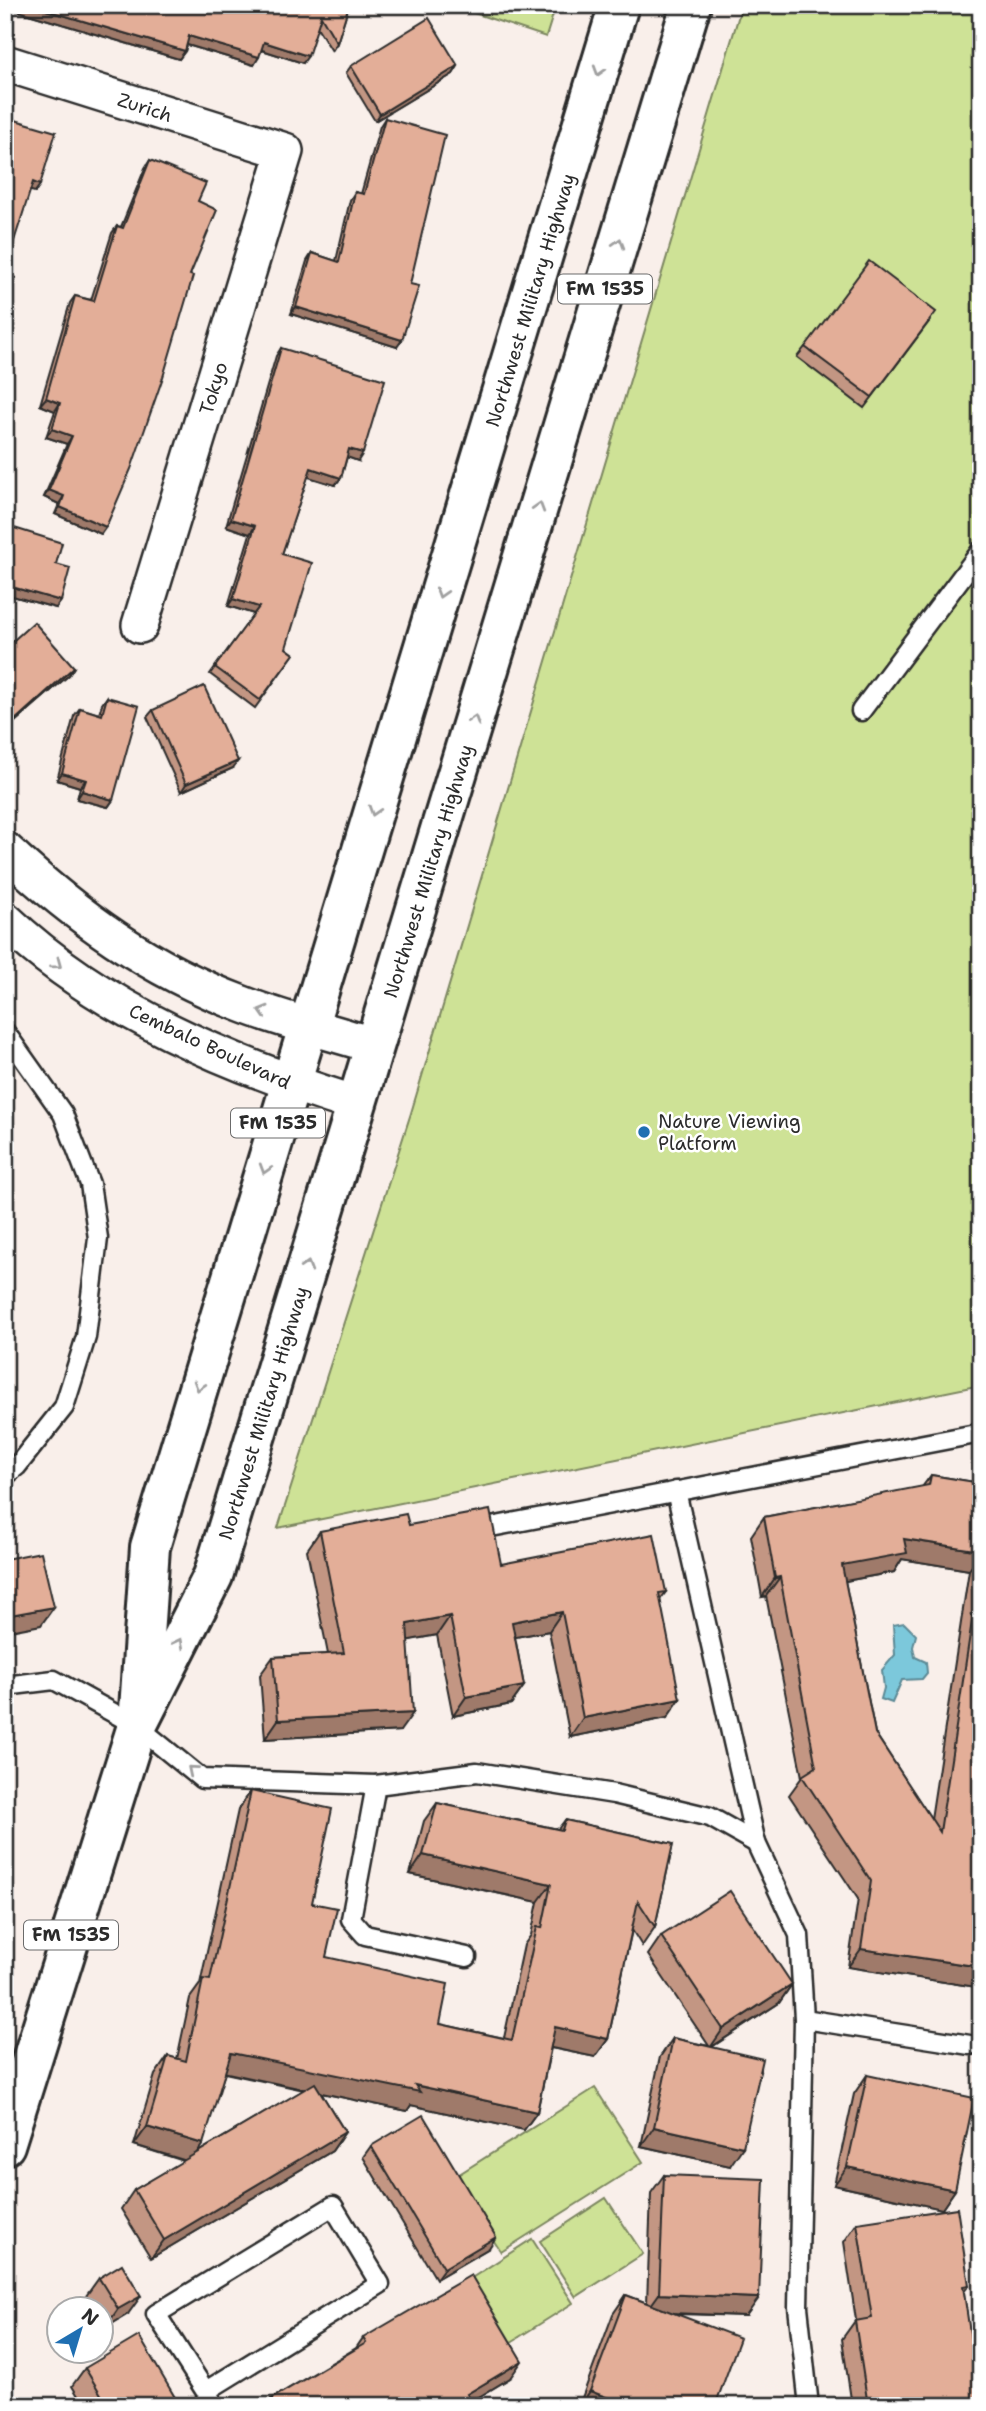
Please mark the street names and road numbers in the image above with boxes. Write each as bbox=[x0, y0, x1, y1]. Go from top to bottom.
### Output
street label: Zurich bbox=[114, 87, 175, 128]
street label: Northwest Military Highway bbox=[480, 170, 581, 430]
road number: FM 1535 bbox=[558, 274, 652, 304]
street label: Tokyo bbox=[194, 359, 233, 417]
street label: Northwest Military Highway bbox=[378, 741, 479, 1001]
street label: Cembalo Boulevard bbox=[125, 998, 295, 1095]
road number: FM 1535 bbox=[231, 1108, 325, 1138]
street label: Northwest Military Highway bbox=[213, 1283, 314, 1543]
road number: FM 1535 bbox=[24, 1921, 118, 1950]

